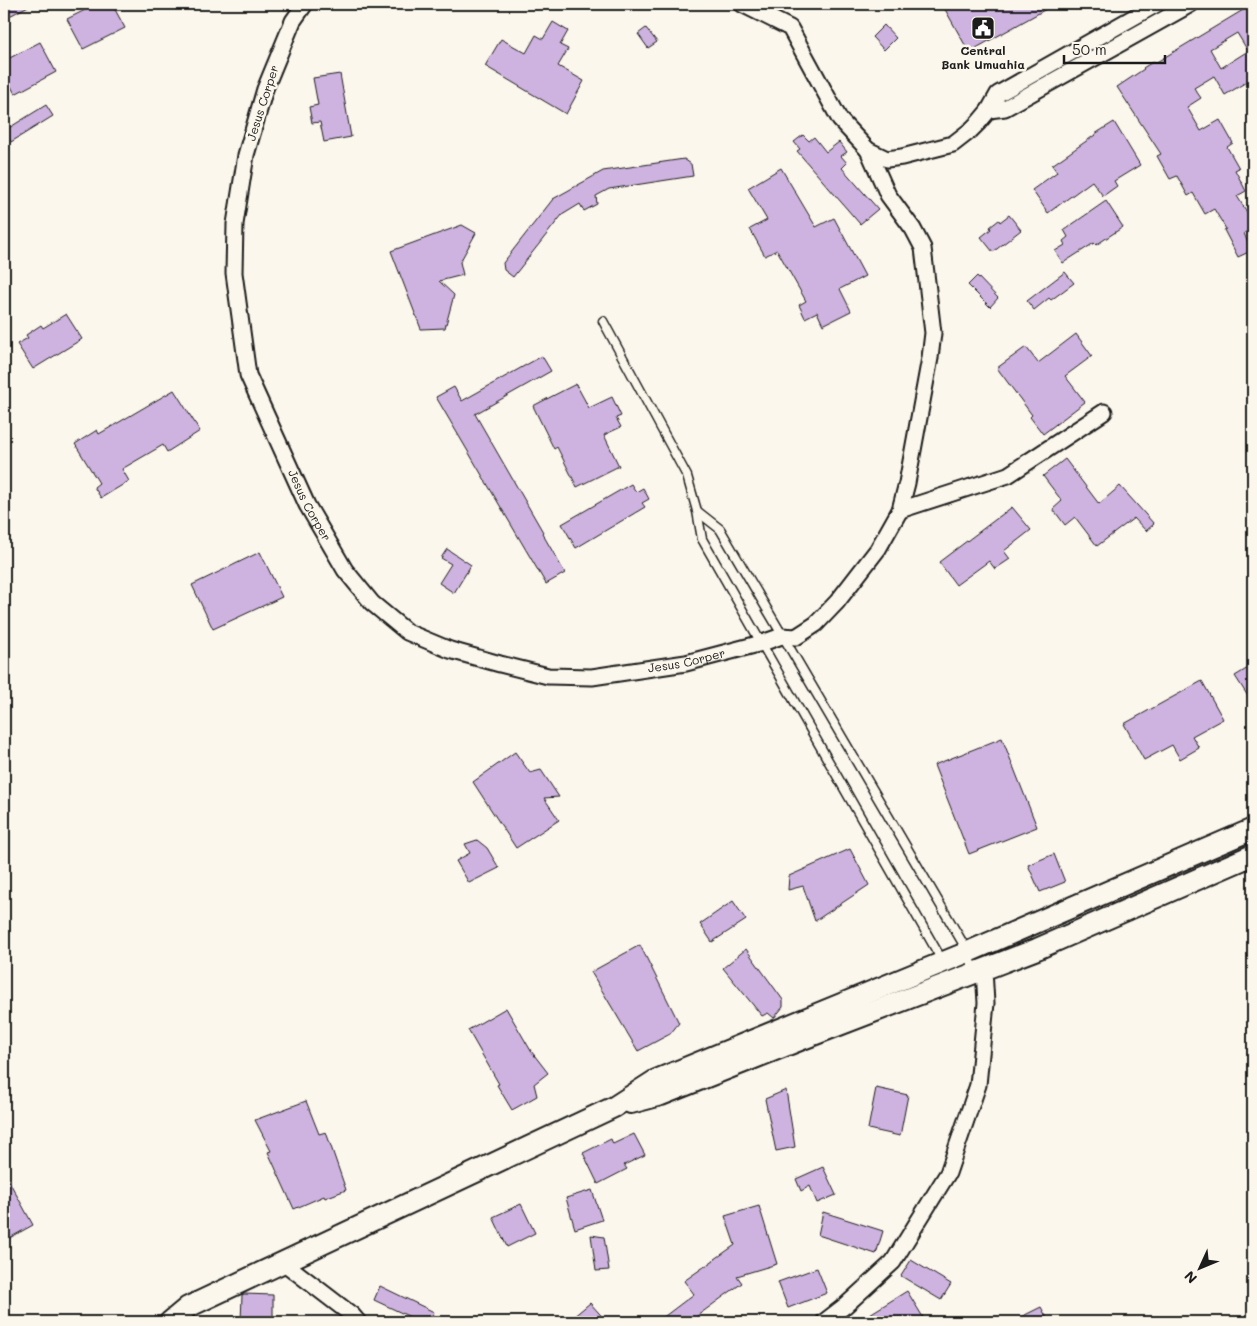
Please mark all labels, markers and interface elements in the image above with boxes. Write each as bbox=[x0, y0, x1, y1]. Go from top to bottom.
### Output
public building icon: Central Bank Umuahia bbox=[970, 15, 996, 41]
scale bar bbox=[1064, 32, 1166, 64]
text: 50 m bbox=[1072, 39, 1107, 59]
place label: Central Bank Umuahia bbox=[941, 42, 1025, 72]
street label: Jesus Corper bbox=[242, 63, 282, 143]
street label: Jesus Corper bbox=[285, 467, 335, 544]
street label: Jesus Corper bbox=[647, 644, 727, 676]
north arrow bbox=[1174, 1244, 1224, 1294]
text: N bbox=[1180, 1267, 1201, 1288]

